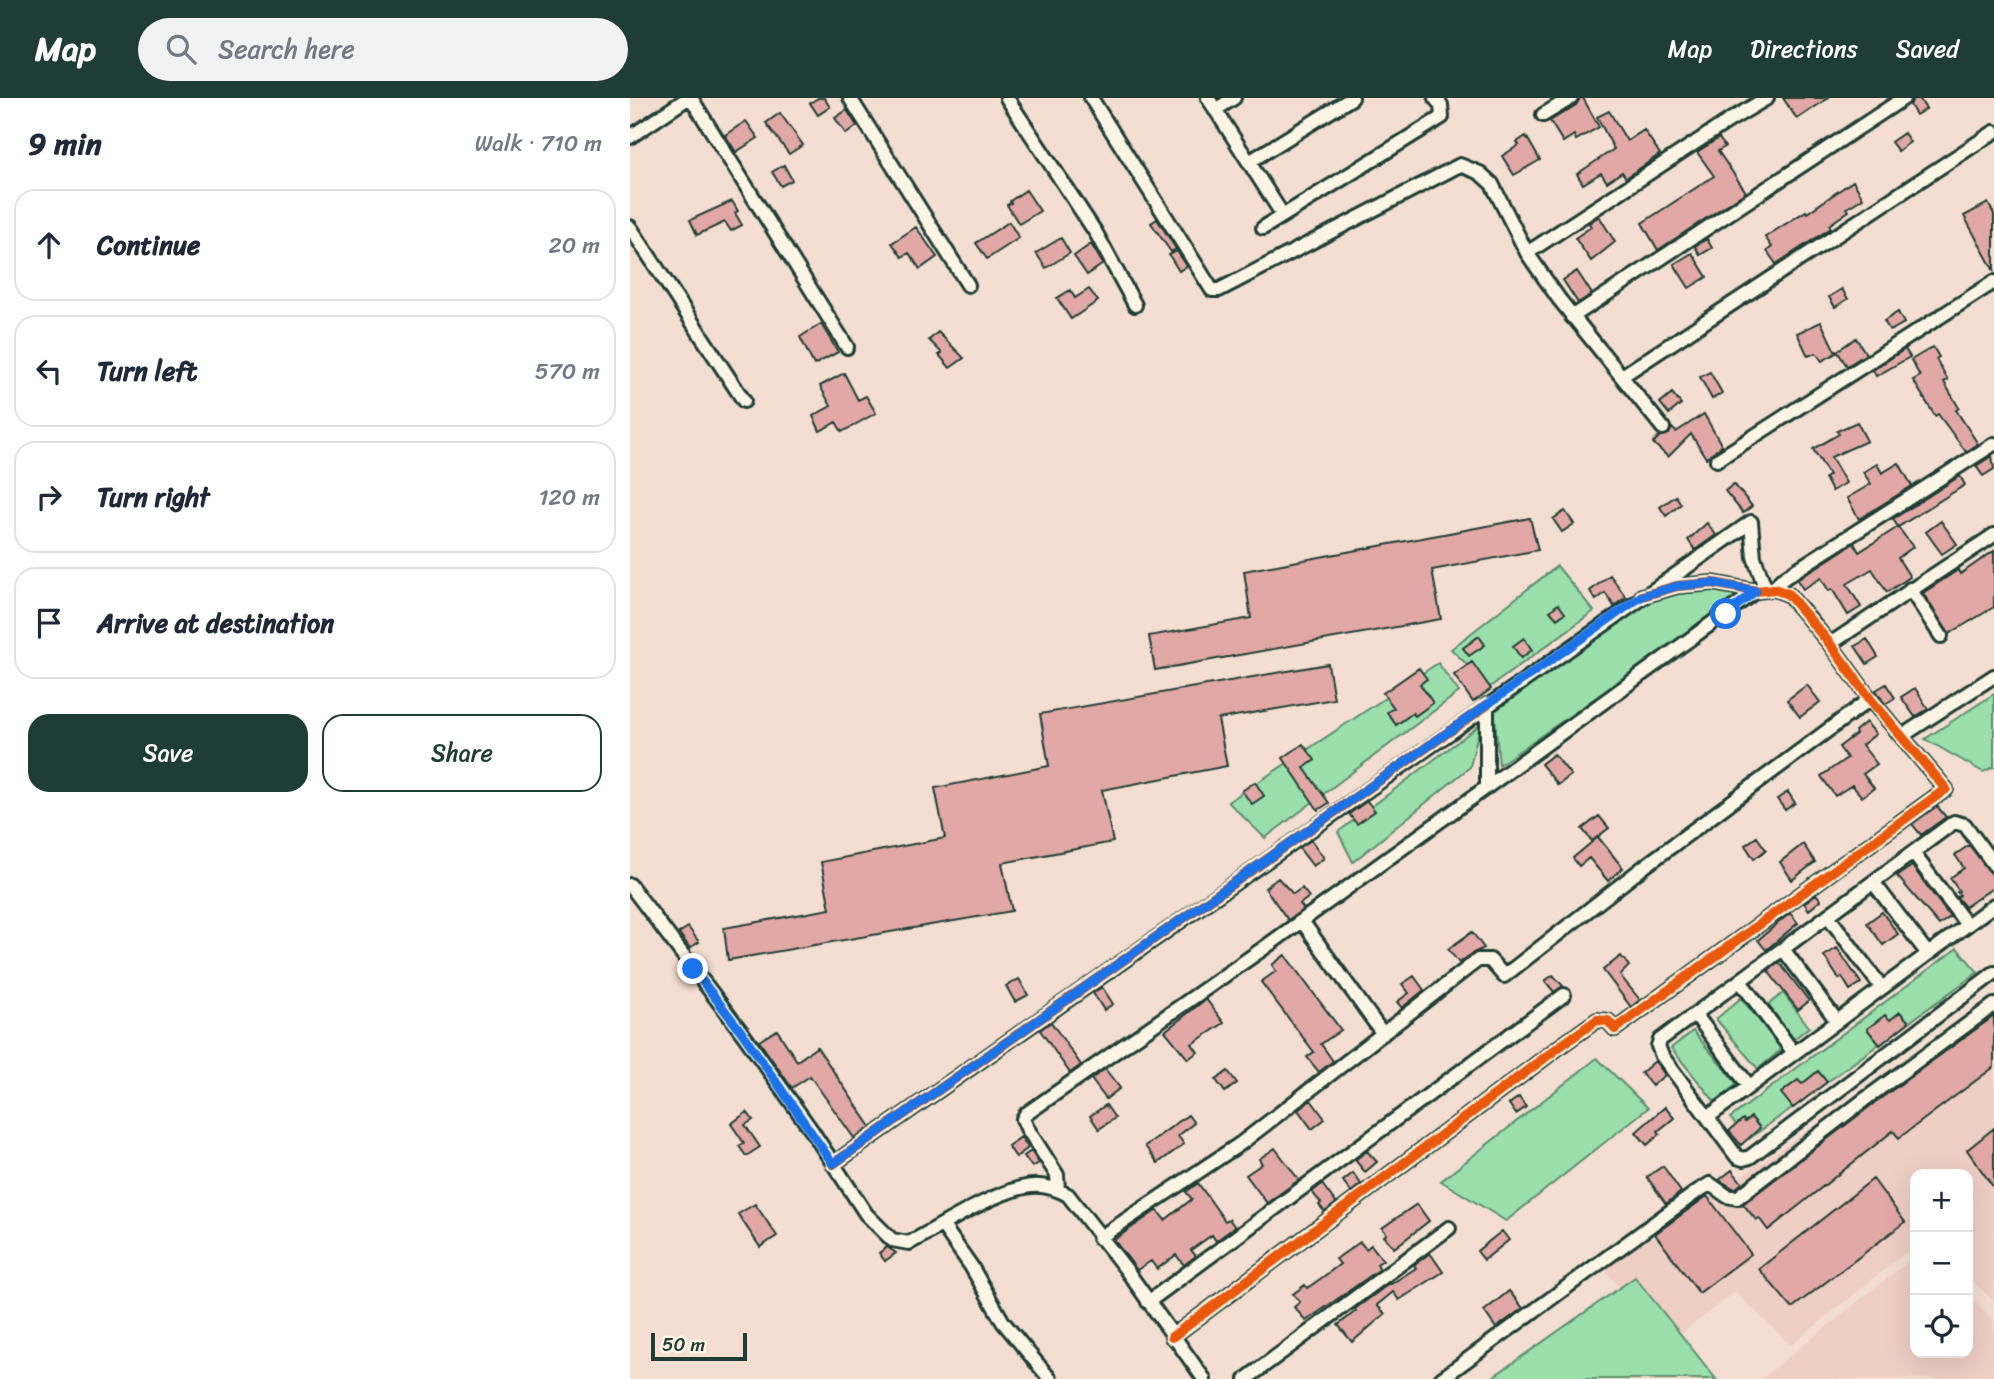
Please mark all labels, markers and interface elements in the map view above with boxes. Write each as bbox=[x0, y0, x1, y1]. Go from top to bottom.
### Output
search box bbox=[138, 18, 628, 81]
text: Map bbox=[35, 20, 96, 78]
text: Search here bbox=[218, 26, 355, 72]
text: Map bbox=[1668, 28, 1712, 70]
text: Directions bbox=[1750, 28, 1858, 70]
text: Saved bbox=[1896, 28, 1959, 70]
icon: search bbox=[162, 30, 200, 68]
text: 9 min bbox=[28, 117, 102, 171]
text: Walk · 710 m bbox=[475, 123, 602, 164]
text: Continue bbox=[97, 222, 200, 268]
text: 20 m bbox=[549, 225, 600, 266]
icon: ahead bbox=[30, 226, 68, 264]
text: Turn left bbox=[97, 348, 197, 394]
text: 570 m bbox=[535, 351, 600, 392]
icon: left bbox=[30, 352, 68, 390]
text: Turn right bbox=[97, 474, 210, 520]
text: 120 m bbox=[539, 477, 600, 518]
icon: right bbox=[30, 478, 68, 516]
route start bbox=[1710, 598, 1741, 629]
text: Arrive at destination bbox=[97, 600, 334, 646]
icon: arrive bbox=[30, 604, 68, 642]
button: Save bbox=[28, 714, 308, 792]
button: Share bbox=[322, 714, 602, 792]
route end bbox=[677, 953, 708, 984]
map controls bbox=[1910, 1169, 1973, 1358]
button: + bbox=[1910, 1169, 1973, 1232]
button: − bbox=[1910, 1232, 1973, 1295]
button: locate bbox=[1910, 1295, 1973, 1358]
text: 50 m bbox=[662, 1328, 705, 1361]
scale bar bbox=[651, 1330, 747, 1362]

